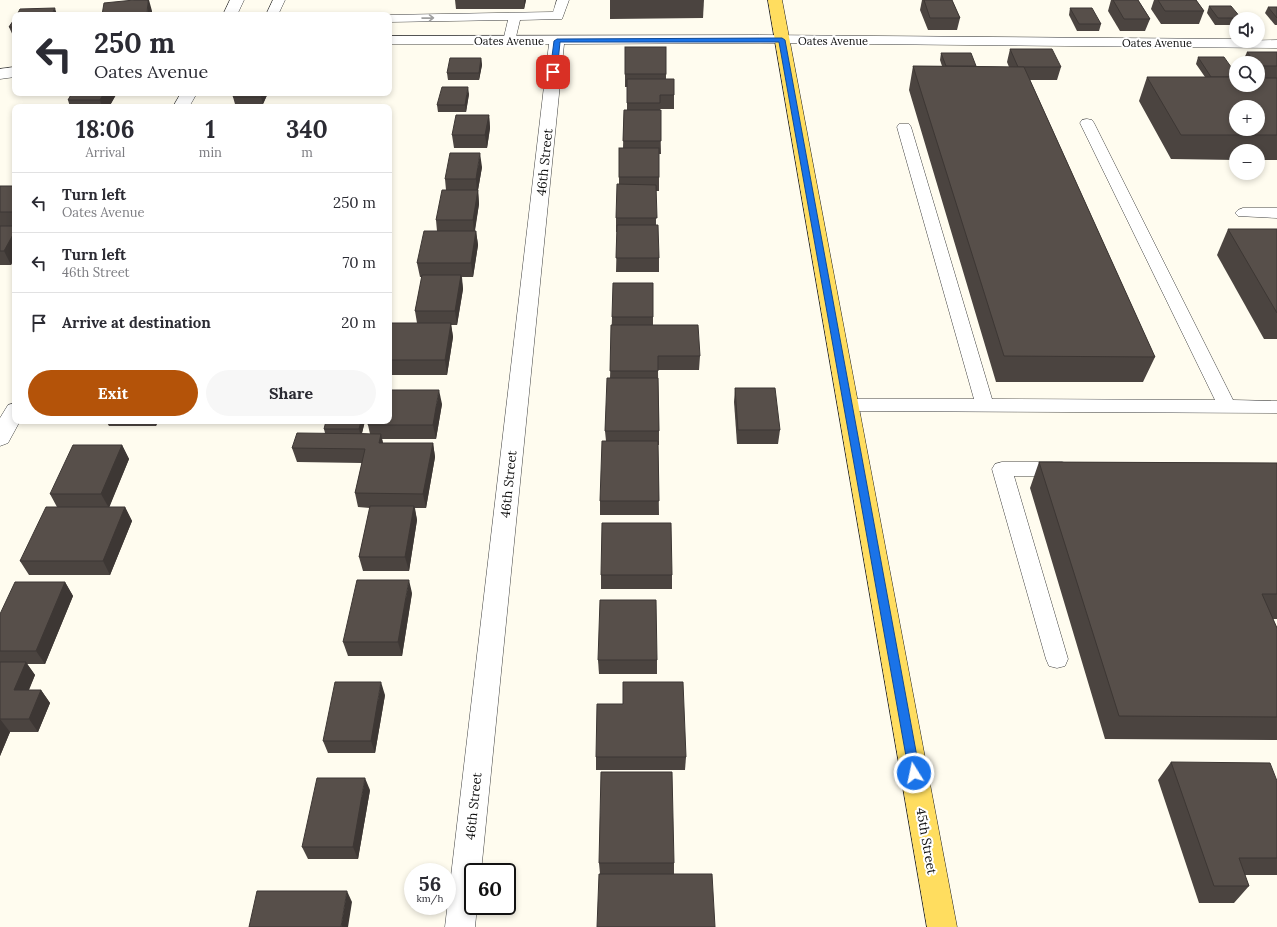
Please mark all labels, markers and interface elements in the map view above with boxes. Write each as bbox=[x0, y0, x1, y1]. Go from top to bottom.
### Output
map controls bbox=[1229, 12, 1265, 180]
button: sound bbox=[1229, 12, 1265, 48]
one-way arrow bbox=[421, 14, 434, 21]
text: 250 m bbox=[94, 25, 175, 61]
icon: left bbox=[28, 28, 80, 80]
street label: Oates Avenue bbox=[474, 34, 544, 48]
street label: Oates Avenue bbox=[798, 34, 868, 48]
street label: Oates Avenue bbox=[1122, 36, 1192, 50]
pin bbox=[536, 55, 570, 89]
button: search bbox=[1229, 56, 1265, 92]
text: Oates Avenue bbox=[94, 60, 208, 83]
icon: arrive bbox=[542, 61, 564, 83]
button: + bbox=[1229, 100, 1265, 136]
text: 18:06 bbox=[76, 114, 135, 145]
text: 1 bbox=[205, 114, 215, 145]
text: 340 bbox=[286, 114, 328, 145]
street label: 46th Street bbox=[533, 128, 556, 197]
text: Arrival bbox=[86, 144, 125, 161]
text: min bbox=[199, 144, 222, 161]
text: m bbox=[301, 144, 313, 161]
button: − bbox=[1229, 144, 1265, 180]
text: Turn left bbox=[62, 185, 126, 204]
icon: left bbox=[28, 192, 50, 214]
text: 250 m bbox=[333, 193, 376, 212]
text: Oates Avenue bbox=[62, 204, 145, 221]
text: Turn left bbox=[62, 245, 126, 264]
icon: left bbox=[28, 252, 50, 274]
text: 70 m bbox=[342, 253, 376, 272]
text: 46th Street bbox=[62, 264, 130, 281]
icon: arrive bbox=[28, 312, 50, 334]
text: Arrive at destination bbox=[62, 313, 211, 332]
text: 20 m bbox=[341, 313, 376, 332]
button: Exit bbox=[28, 370, 198, 416]
button: Share bbox=[206, 370, 376, 416]
street label: 46th Street bbox=[497, 450, 520, 519]
position arrow bbox=[893, 752, 935, 794]
street label: 46th Street bbox=[462, 772, 485, 841]
street label: 45th Street bbox=[912, 807, 941, 876]
speed limit sign: 60 bbox=[464, 863, 516, 915]
text: 56 bbox=[419, 871, 441, 896]
text: km/h bbox=[416, 892, 444, 905]

